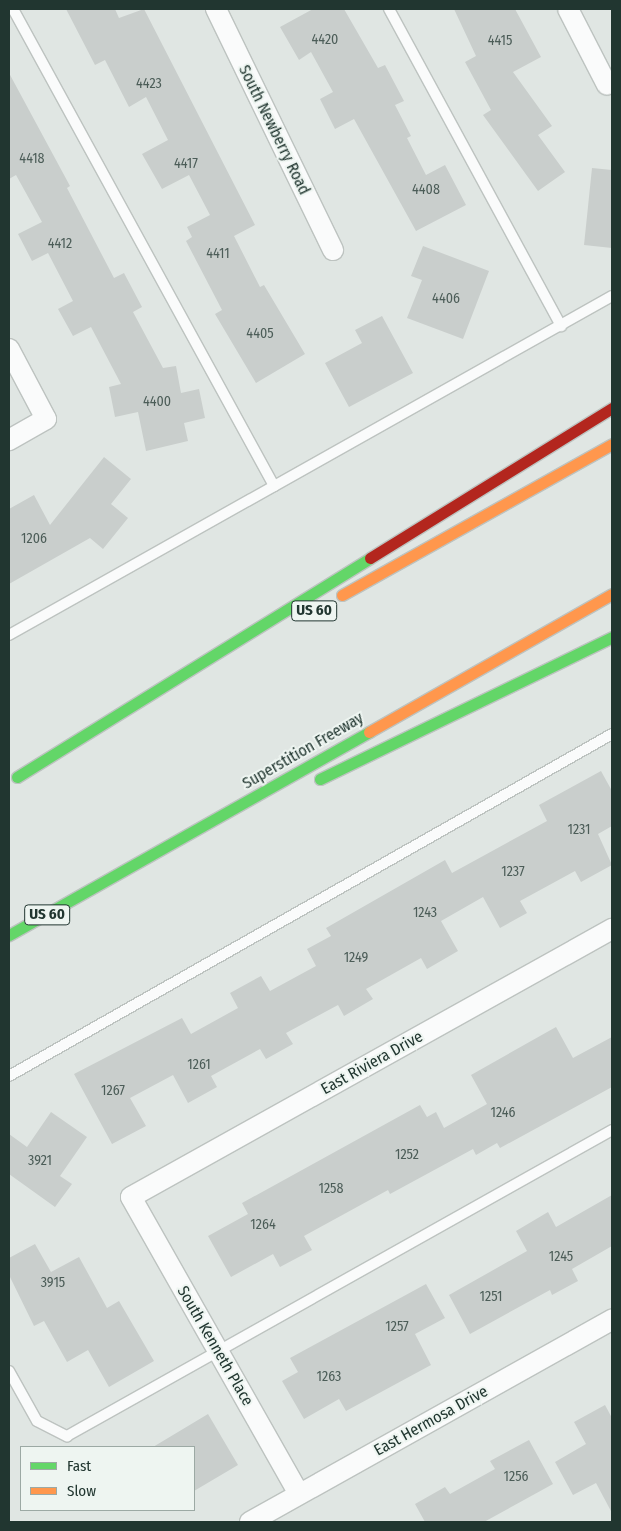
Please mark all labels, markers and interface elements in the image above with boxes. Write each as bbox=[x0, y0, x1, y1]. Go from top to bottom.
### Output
house number: 4420 bbox=[312, 32, 338, 48]
house number: 4415 bbox=[488, 33, 512, 49]
street label: South Newberry Road bbox=[234, 62, 314, 198]
house number: 4423 bbox=[136, 76, 162, 92]
house number: 4418 bbox=[19, 151, 45, 167]
house number: 4417 bbox=[174, 156, 198, 172]
house number: 4408 bbox=[412, 182, 440, 198]
house number: 4412 bbox=[48, 236, 72, 252]
house number: 4411 bbox=[206, 246, 230, 262]
house number: 4406 bbox=[432, 291, 460, 307]
house number: 4405 bbox=[246, 326, 274, 342]
house number: 4400 bbox=[143, 394, 171, 410]
house number: 1206 bbox=[21, 531, 47, 547]
road number: US 60 bbox=[290, 598, 338, 624]
street label: Superstition Freeway bbox=[239, 709, 367, 793]
house number: 1231 bbox=[567, 822, 591, 838]
house number: 1237 bbox=[501, 864, 525, 880]
road number: US 60 bbox=[23, 902, 71, 928]
house number: 1243 bbox=[413, 905, 437, 921]
house number: 1249 bbox=[344, 950, 368, 966]
street label: East Riviera Drive bbox=[318, 1027, 426, 1099]
house number: 1261 bbox=[187, 1057, 211, 1073]
house number: 1267 bbox=[101, 1083, 125, 1099]
house number: 1246 bbox=[490, 1105, 516, 1121]
house number: 1252 bbox=[395, 1147, 419, 1163]
house number: 3921 bbox=[28, 1153, 52, 1169]
house number: 1258 bbox=[318, 1181, 344, 1197]
house number: 1264 bbox=[250, 1217, 276, 1233]
house number: 1245 bbox=[549, 1249, 573, 1265]
house number: 3915 bbox=[41, 1275, 65, 1291]
street label: South Kenneth Place bbox=[173, 1283, 257, 1409]
house number: 1251 bbox=[480, 1289, 502, 1305]
house number: 1257 bbox=[385, 1319, 409, 1335]
house number: 1263 bbox=[317, 1369, 341, 1385]
street label: East Hermosa Drive bbox=[371, 1382, 491, 1460]
legend bbox=[20, 1446, 195, 1511]
text: Fast bbox=[67, 1457, 91, 1475]
house number: 1256 bbox=[503, 1469, 529, 1485]
text: Slow bbox=[67, 1482, 96, 1500]

